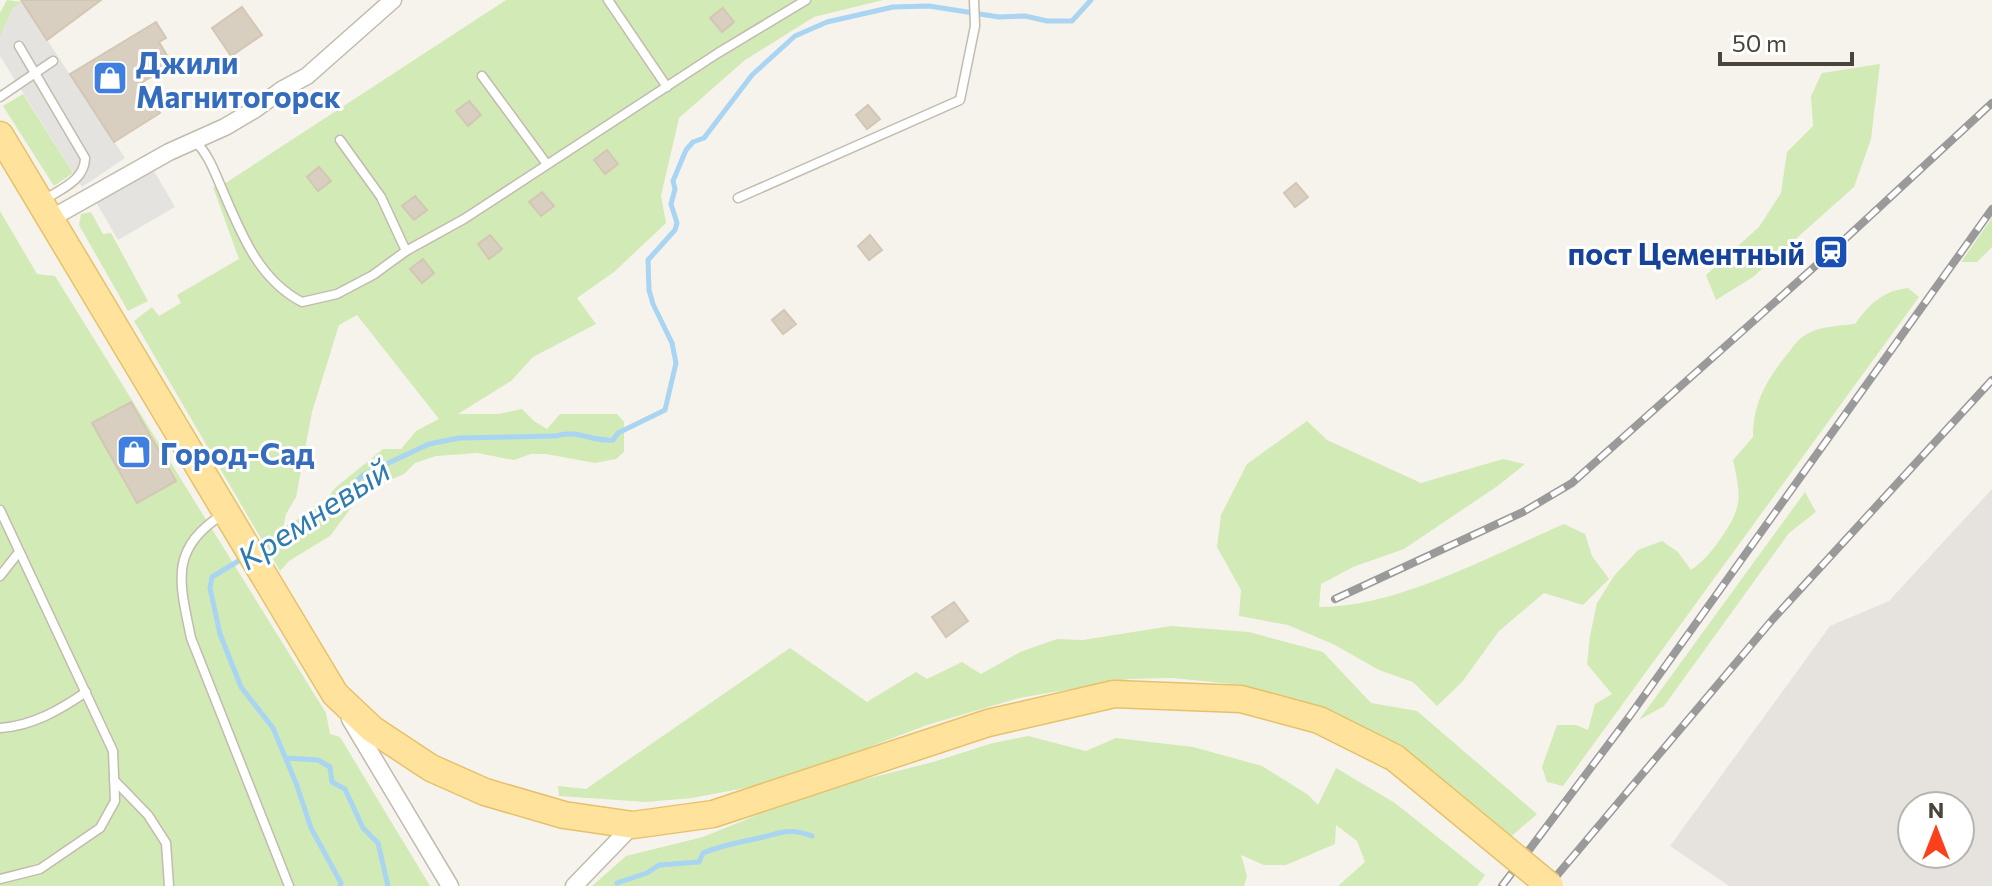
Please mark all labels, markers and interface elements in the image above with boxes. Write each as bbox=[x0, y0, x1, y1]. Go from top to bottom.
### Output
scale bar bbox=[1720, 16, 1852, 66]
text: 50 m bbox=[1732, 28, 1787, 57]
place label: Джили Магнитогорск bbox=[136, 43, 341, 114]
shop icon: Джили Магнитогорск bbox=[91, 59, 129, 97]
station icon: пост Цементный bbox=[1812, 233, 1850, 271]
place label: пост Цементный bbox=[1568, 234, 1805, 271]
shop icon: Город-Сад bbox=[115, 433, 153, 471]
place label: Город-Сад bbox=[160, 434, 315, 471]
water label: Кремневый bbox=[229, 449, 397, 577]
north arrow bbox=[1896, 790, 1976, 870]
text: N bbox=[1928, 796, 1944, 823]

